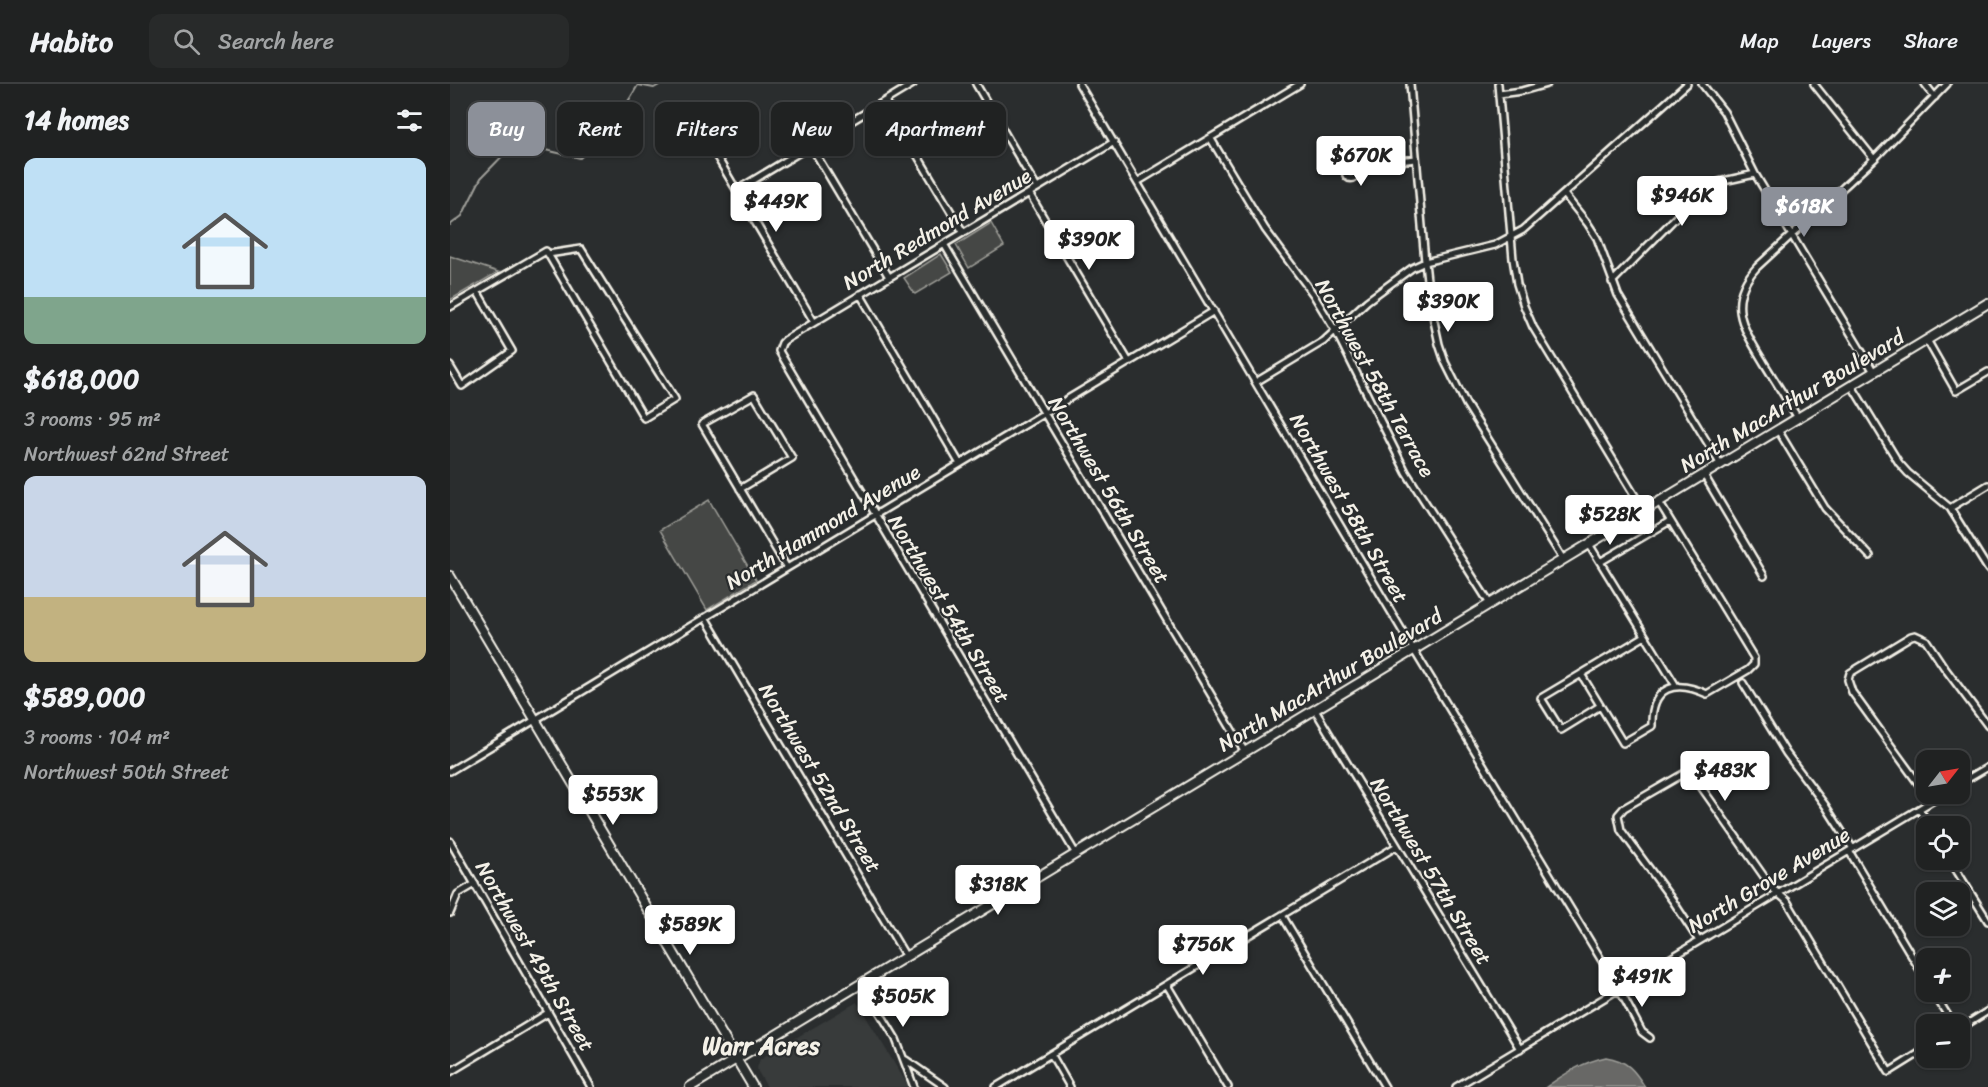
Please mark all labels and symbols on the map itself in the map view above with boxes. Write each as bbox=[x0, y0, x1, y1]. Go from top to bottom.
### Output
pin: $670K bbox=[1319, 136, 1403, 187]
street label: North Redmond Avenue bbox=[835, 157, 1039, 301]
pin: $946K bbox=[1640, 176, 1724, 227]
pin: $449K bbox=[734, 182, 818, 233]
pin: $618K bbox=[1762, 187, 1846, 238]
pin: $390K bbox=[1047, 220, 1131, 271]
street label: Northwest 58th Terrace bbox=[1304, 271, 1446, 485]
pin: $390K bbox=[1406, 282, 1490, 333]
street label: North MacArthur Boulevard bbox=[1672, 318, 1914, 483]
street label: Northwest 56th Street bbox=[1038, 388, 1180, 592]
street label: Northwest 58th Street bbox=[1279, 405, 1419, 611]
street label: North Hammond Avenue bbox=[718, 453, 928, 601]
pin: $528K bbox=[1568, 495, 1652, 546]
street label: Northwest 54th Street bbox=[877, 507, 1021, 711]
street label: North MacArthur Boulevard bbox=[1210, 597, 1452, 762]
street label: Northwest 52nd Street bbox=[748, 675, 892, 881]
north arrow bbox=[1916, 750, 1970, 804]
pin: $483K bbox=[1683, 751, 1767, 802]
street label: Northwest 57th Street bbox=[1360, 769, 1502, 973]
pin: $553K bbox=[571, 775, 655, 826]
street label: North Grove Avenue bbox=[1680, 816, 1858, 944]
street label: Northwest 49th Street bbox=[465, 853, 605, 1059]
pin: $318K bbox=[956, 865, 1040, 916]
pin: $589K bbox=[648, 905, 732, 956]
pin: $756K bbox=[1161, 925, 1245, 976]
pin: $491K bbox=[1600, 957, 1684, 1008]
pin: $505K bbox=[861, 977, 945, 1028]
district label: Warr Acres bbox=[702, 1025, 821, 1067]

